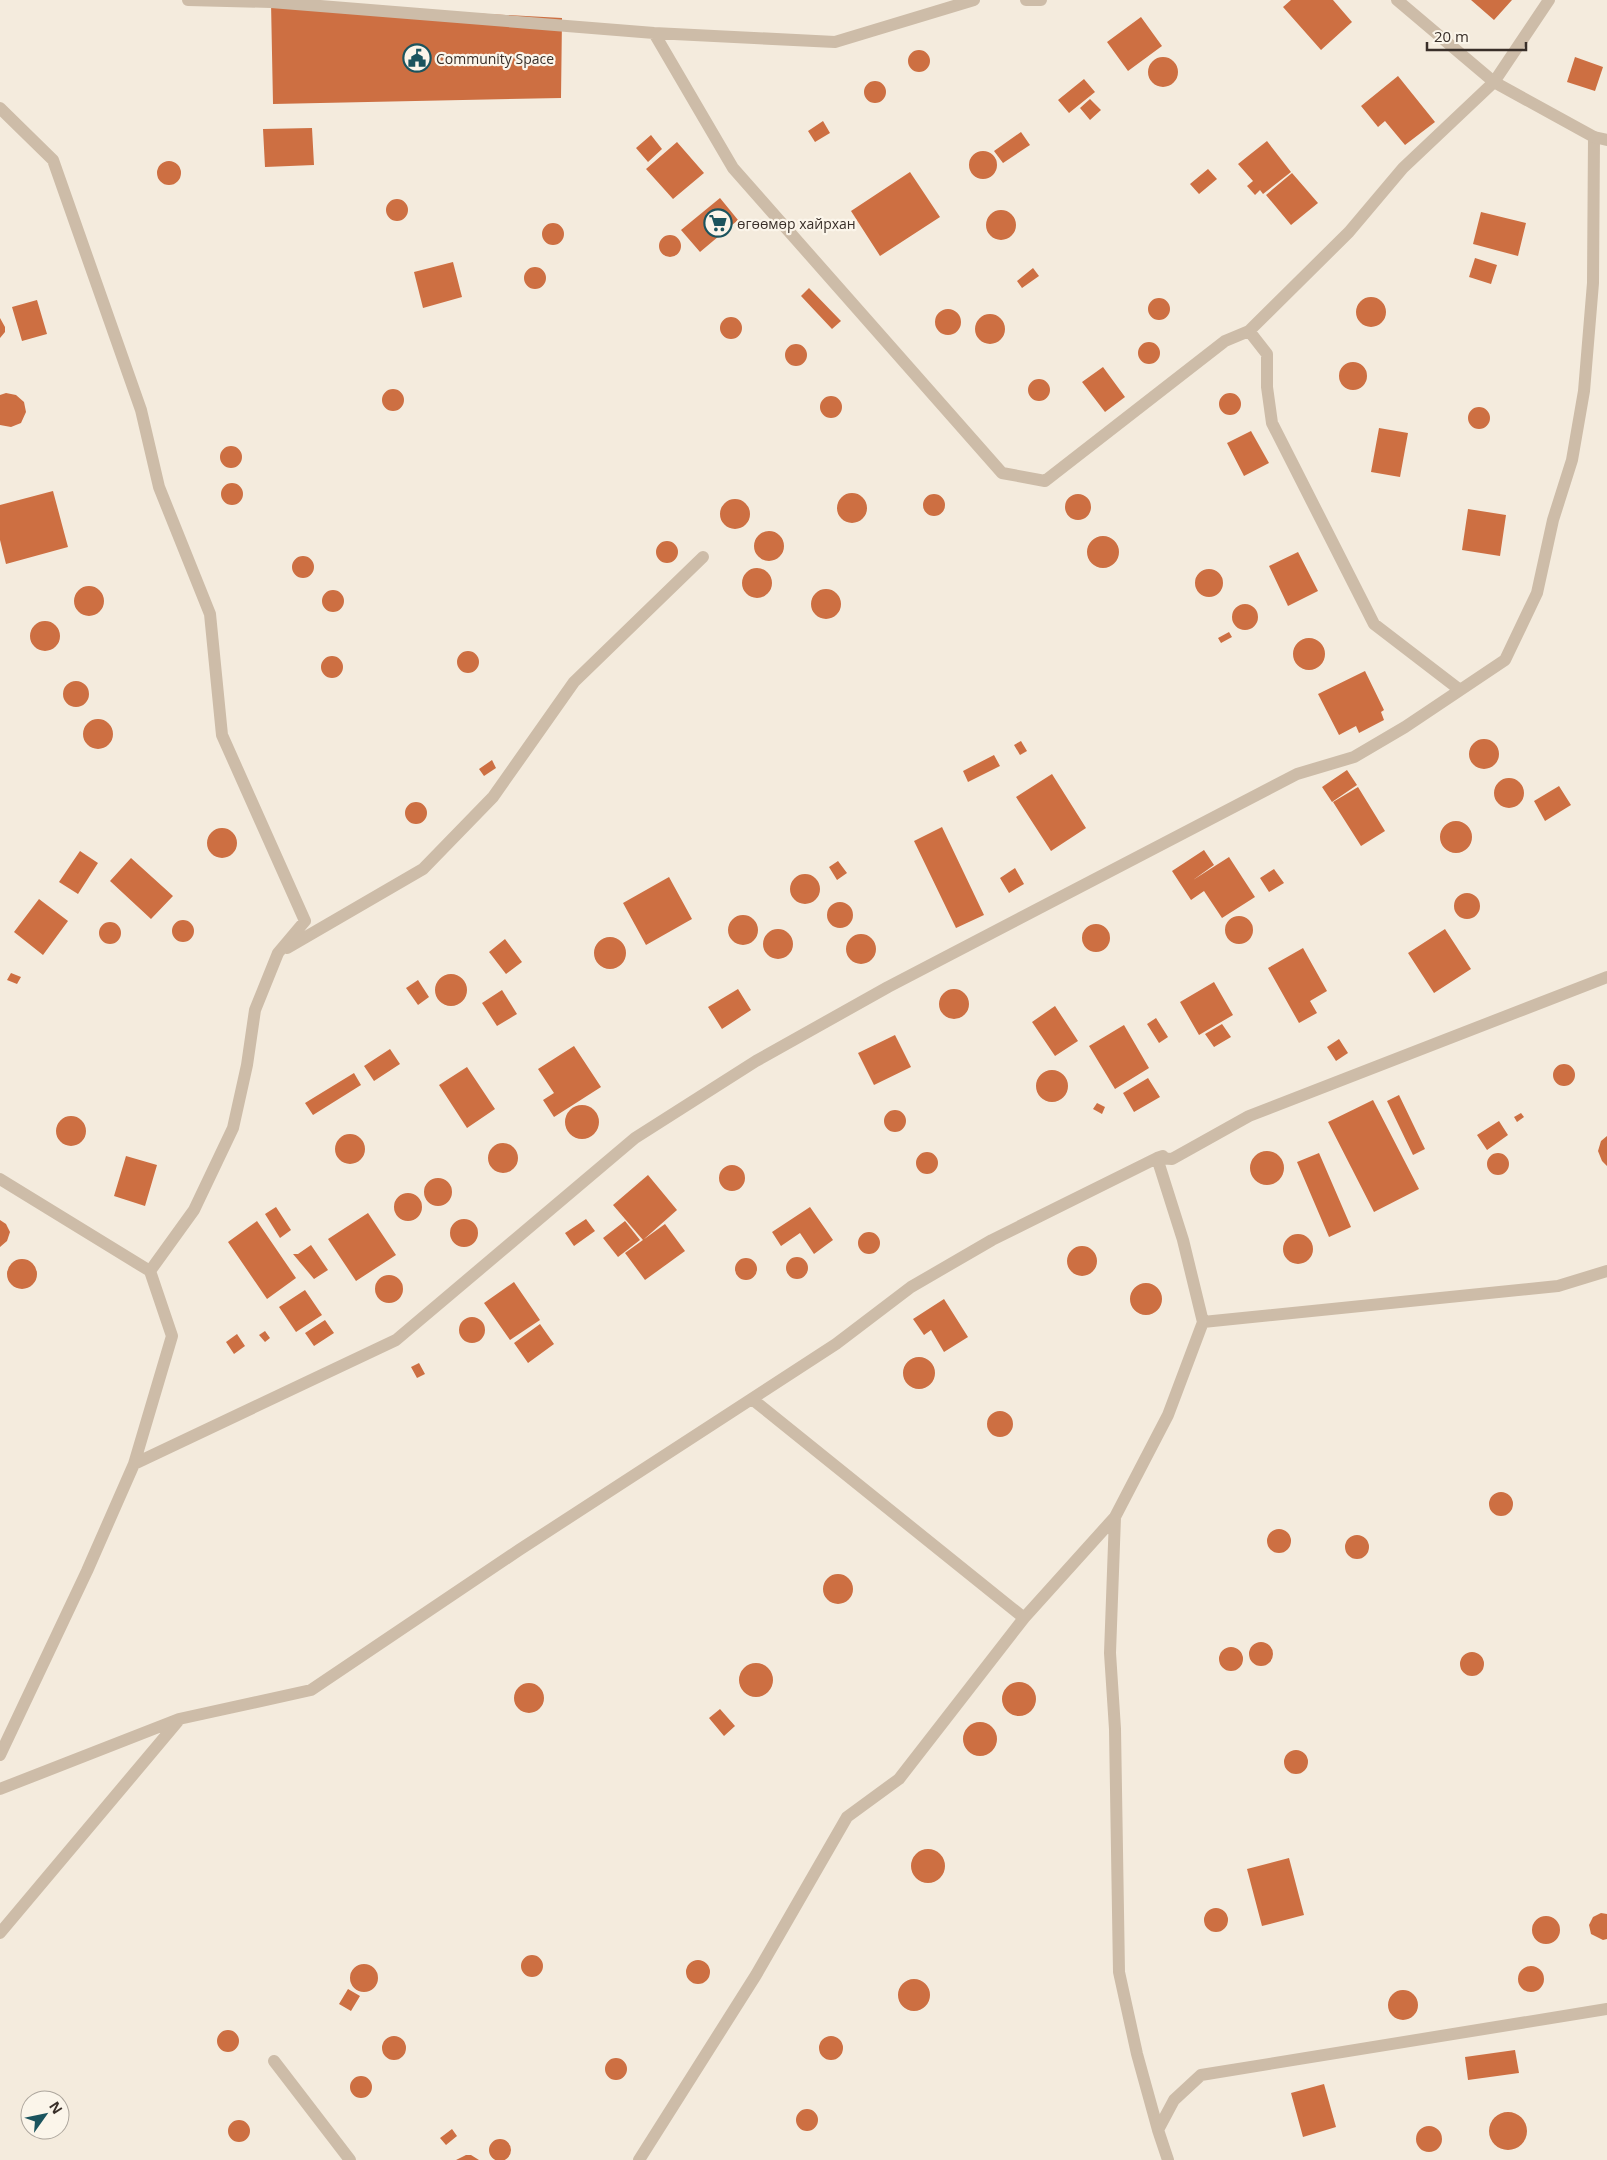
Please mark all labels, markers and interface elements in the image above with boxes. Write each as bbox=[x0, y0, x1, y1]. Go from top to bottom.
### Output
scale bar bbox=[1427, 20, 1526, 52]
text: 20 m bbox=[1434, 26, 1469, 46]
public building icon: Community Space bbox=[402, 43, 432, 73]
place label: Community Space bbox=[436, 49, 554, 68]
supermarket icon: өгөөмөр хайрхан bbox=[703, 208, 733, 238]
place label: өгөөмөр хайрхан bbox=[737, 214, 856, 233]
north arrow bbox=[20, 2090, 70, 2140]
text: N bbox=[45, 2098, 67, 2118]

